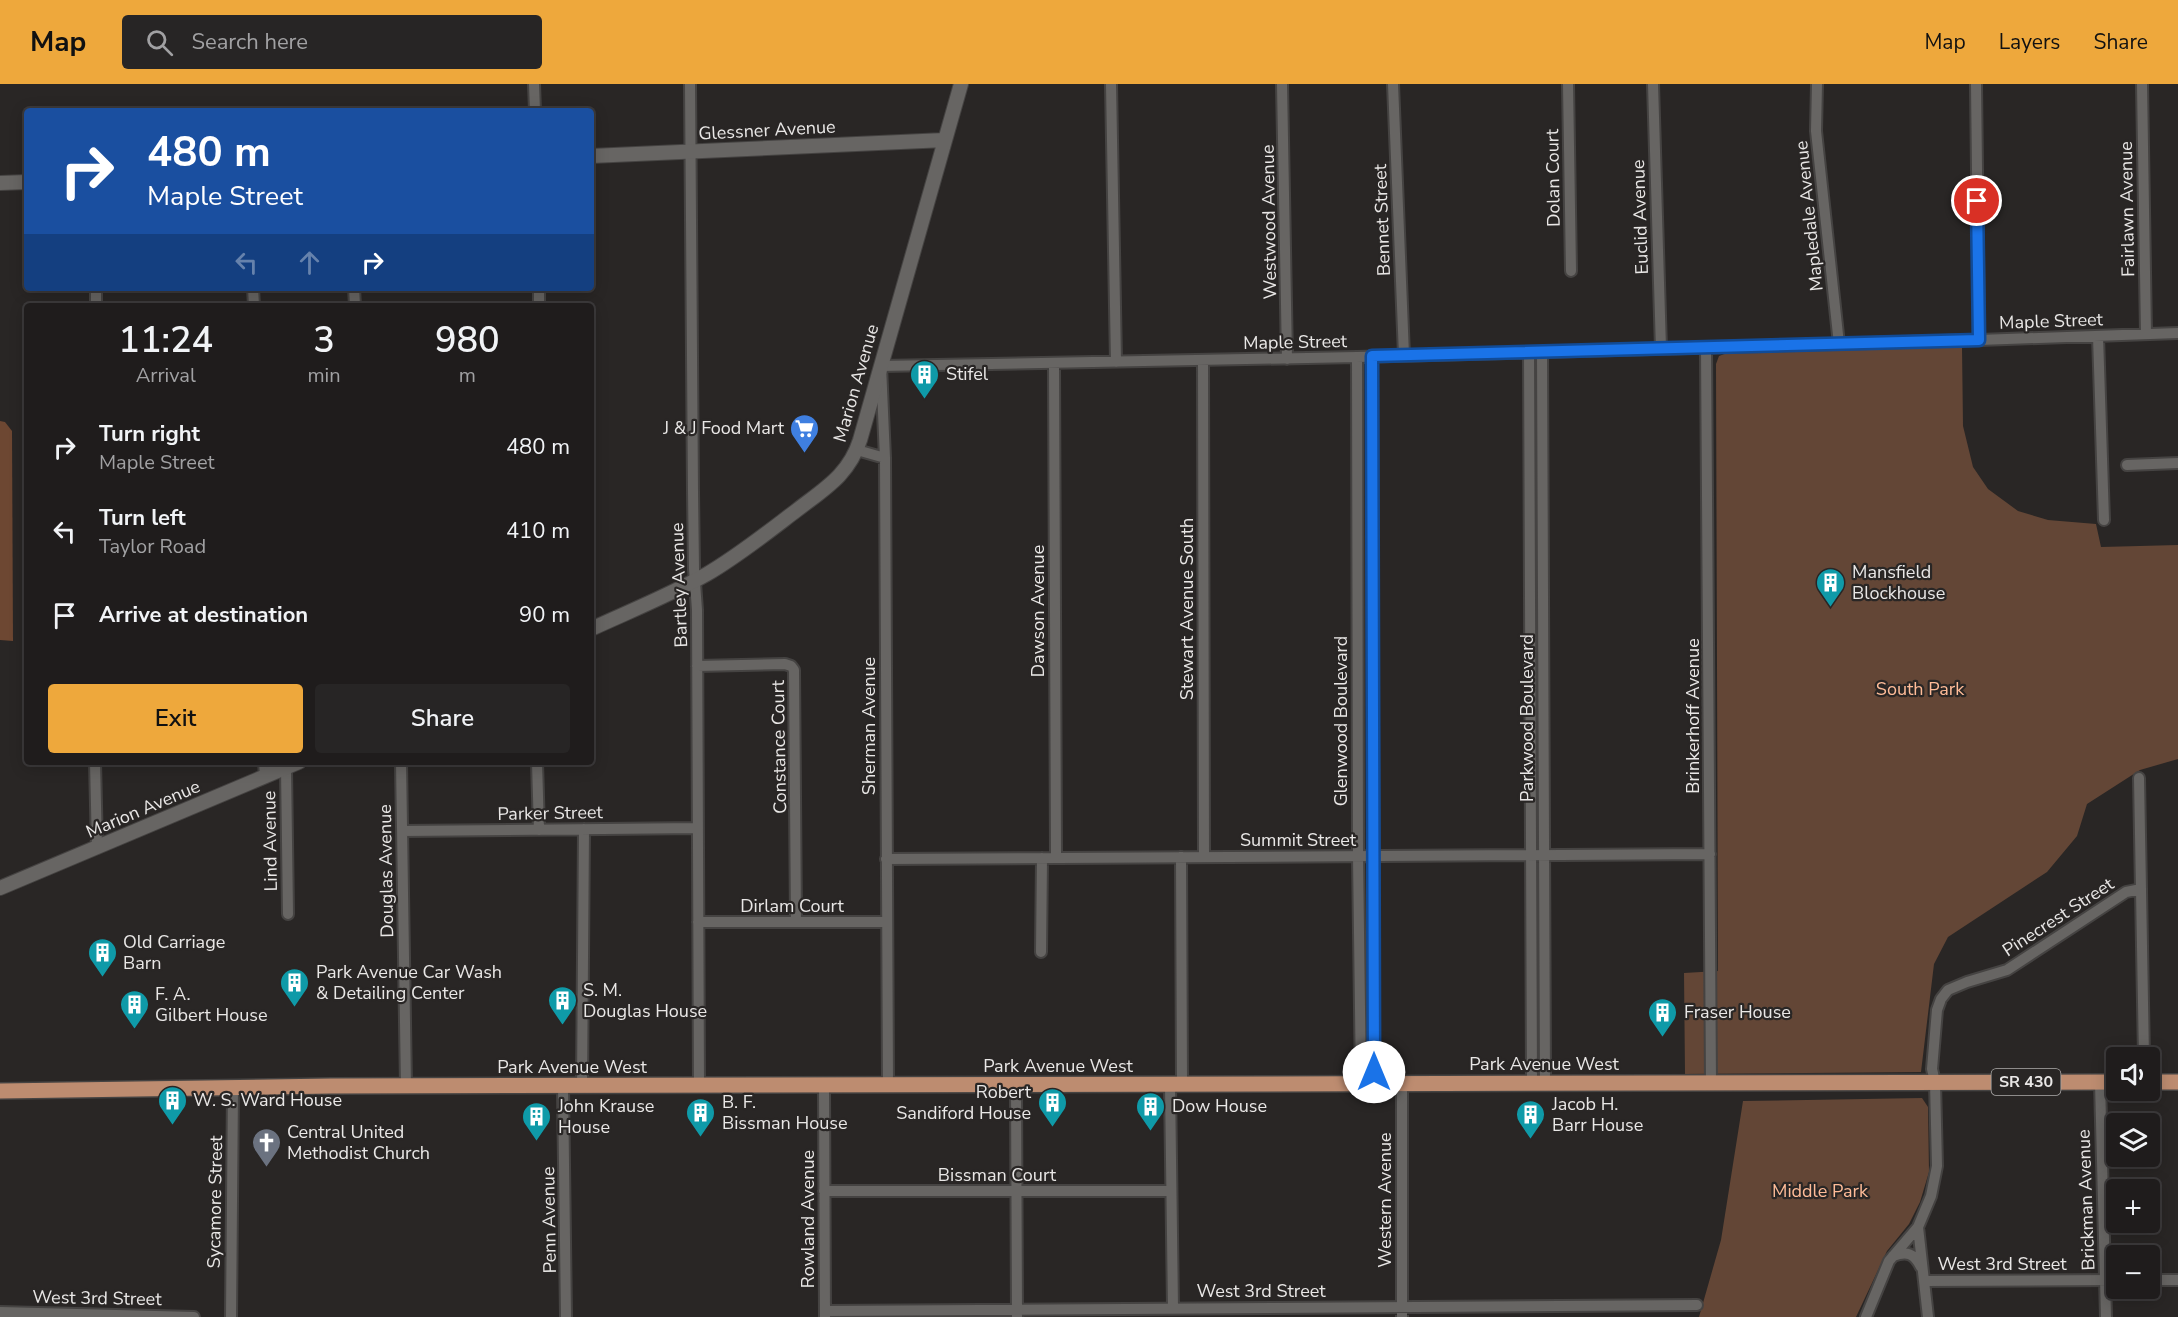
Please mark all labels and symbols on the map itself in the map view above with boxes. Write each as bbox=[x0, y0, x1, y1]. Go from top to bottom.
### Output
street label: Glessner Avenue bbox=[698, 114, 836, 146]
street label: Dolan Court bbox=[1540, 128, 1566, 227]
street label: Mapledale Avenue bbox=[1789, 140, 1829, 292]
street label: Fairlawn Avenue bbox=[2114, 141, 2140, 277]
street label: Westwood Avenue bbox=[1256, 144, 1282, 300]
street label: Euclid Avenue bbox=[1626, 159, 1654, 275]
street label: Bennet Street bbox=[1368, 163, 1396, 276]
pin bbox=[1951, 175, 2002, 226]
street label: Maple Street bbox=[1999, 307, 2104, 335]
street label: Marion Avenue bbox=[828, 321, 884, 445]
street label: Maple Street bbox=[1243, 329, 1348, 355]
building icon: Stifel bbox=[909, 358, 941, 400]
place label: Stifel bbox=[946, 362, 989, 386]
supermarket icon: J & J Food Mart bbox=[789, 412, 821, 454]
place label: J & J Food Mart bbox=[662, 416, 785, 440]
street label: Stewart Avenue South bbox=[1175, 518, 1199, 700]
street label: Bartley Avenue bbox=[665, 522, 693, 648]
street label: Dawson Avenue bbox=[1026, 545, 1050, 677]
place label: Mansfield Blockhouse bbox=[1852, 560, 1945, 605]
building icon: Mansfield Blockhouse bbox=[1815, 566, 1847, 608]
street label: Parkwood Boulevard bbox=[1515, 634, 1539, 802]
street label: Glenwood Boulevard bbox=[1329, 636, 1353, 806]
street label: Brinkerhoff Avenue bbox=[1681, 638, 1705, 794]
street label: Sherman Avenue bbox=[857, 657, 881, 795]
park label: South Park bbox=[1876, 677, 1965, 701]
street label: Constance Court bbox=[766, 679, 792, 814]
street label: Marion Avenue bbox=[82, 774, 204, 844]
street label: Lind Avenue bbox=[257, 791, 283, 891]
street label: Parker Street bbox=[497, 800, 604, 826]
street label: Douglas Avenue bbox=[373, 804, 399, 938]
street label: Summit Street bbox=[1240, 828, 1357, 852]
street label: Pinecrest Street bbox=[1998, 872, 2119, 962]
street label: Dirlam Court bbox=[740, 894, 845, 918]
place label: Old Carriage Barn bbox=[123, 930, 225, 975]
building icon: Old Carriage Barn bbox=[86, 936, 118, 978]
place label: Park Avenue Car Wash & Detailing Center bbox=[316, 960, 502, 1005]
building icon: Park Avenue Car Wash & Detailing Center bbox=[279, 966, 311, 1008]
place label: S. M. Douglas House bbox=[583, 978, 707, 1023]
place label: F. A. Gilbert House bbox=[155, 982, 268, 1027]
building icon: S. M. Douglas House bbox=[546, 984, 578, 1026]
building icon: F. A. Gilbert House bbox=[118, 988, 150, 1030]
building icon: Fraser House bbox=[1647, 996, 1679, 1038]
place label: Fraser House bbox=[1684, 1000, 1791, 1024]
position arrow bbox=[1342, 1040, 1406, 1104]
street label: Park Avenue West bbox=[1469, 1052, 1620, 1076]
street label: Park Avenue West bbox=[983, 1054, 1134, 1078]
street label: Park Avenue West bbox=[497, 1055, 648, 1079]
road number: SR 430 bbox=[1992, 1069, 2060, 1095]
place label: Robert Sandiford House bbox=[896, 1080, 1032, 1125]
building icon: W. S. Ward House bbox=[156, 1084, 188, 1126]
building icon: Robert Sandiford House bbox=[1036, 1086, 1068, 1128]
place label: W. S. Ward House bbox=[193, 1088, 342, 1112]
place label: B. F. Bissman House bbox=[722, 1090, 848, 1135]
building icon: Dow House bbox=[1135, 1090, 1167, 1132]
place label: Jacob H. Barr House bbox=[1551, 1092, 1643, 1137]
place label: John Krause House bbox=[557, 1094, 654, 1139]
place label: Dow House bbox=[1172, 1094, 1267, 1118]
building icon: B. F. Bissman House bbox=[685, 1096, 717, 1138]
building icon: Jacob H. Barr House bbox=[1515, 1098, 1547, 1140]
building icon: John Krause House bbox=[521, 1100, 553, 1142]
place label: Central United Methodist Church bbox=[287, 1120, 430, 1165]
church icon: Central United Methodist Church bbox=[250, 1126, 282, 1168]
street label: Brickman Avenue bbox=[2072, 1129, 2100, 1271]
street label: Western Avenue bbox=[1373, 1132, 1397, 1268]
street label: Sycamore Street bbox=[202, 1135, 228, 1269]
street label: Rowland Avenue bbox=[796, 1150, 820, 1288]
street label: Bissman Court bbox=[938, 1163, 1057, 1187]
street label: Penn Avenue bbox=[536, 1166, 562, 1274]
park label: Middle Park bbox=[1772, 1179, 1869, 1203]
street label: West 3rd Street bbox=[1937, 1252, 2067, 1276]
street label: West 3rd Street bbox=[1196, 1279, 1326, 1303]
street label: West 3rd Street bbox=[32, 1285, 162, 1311]

